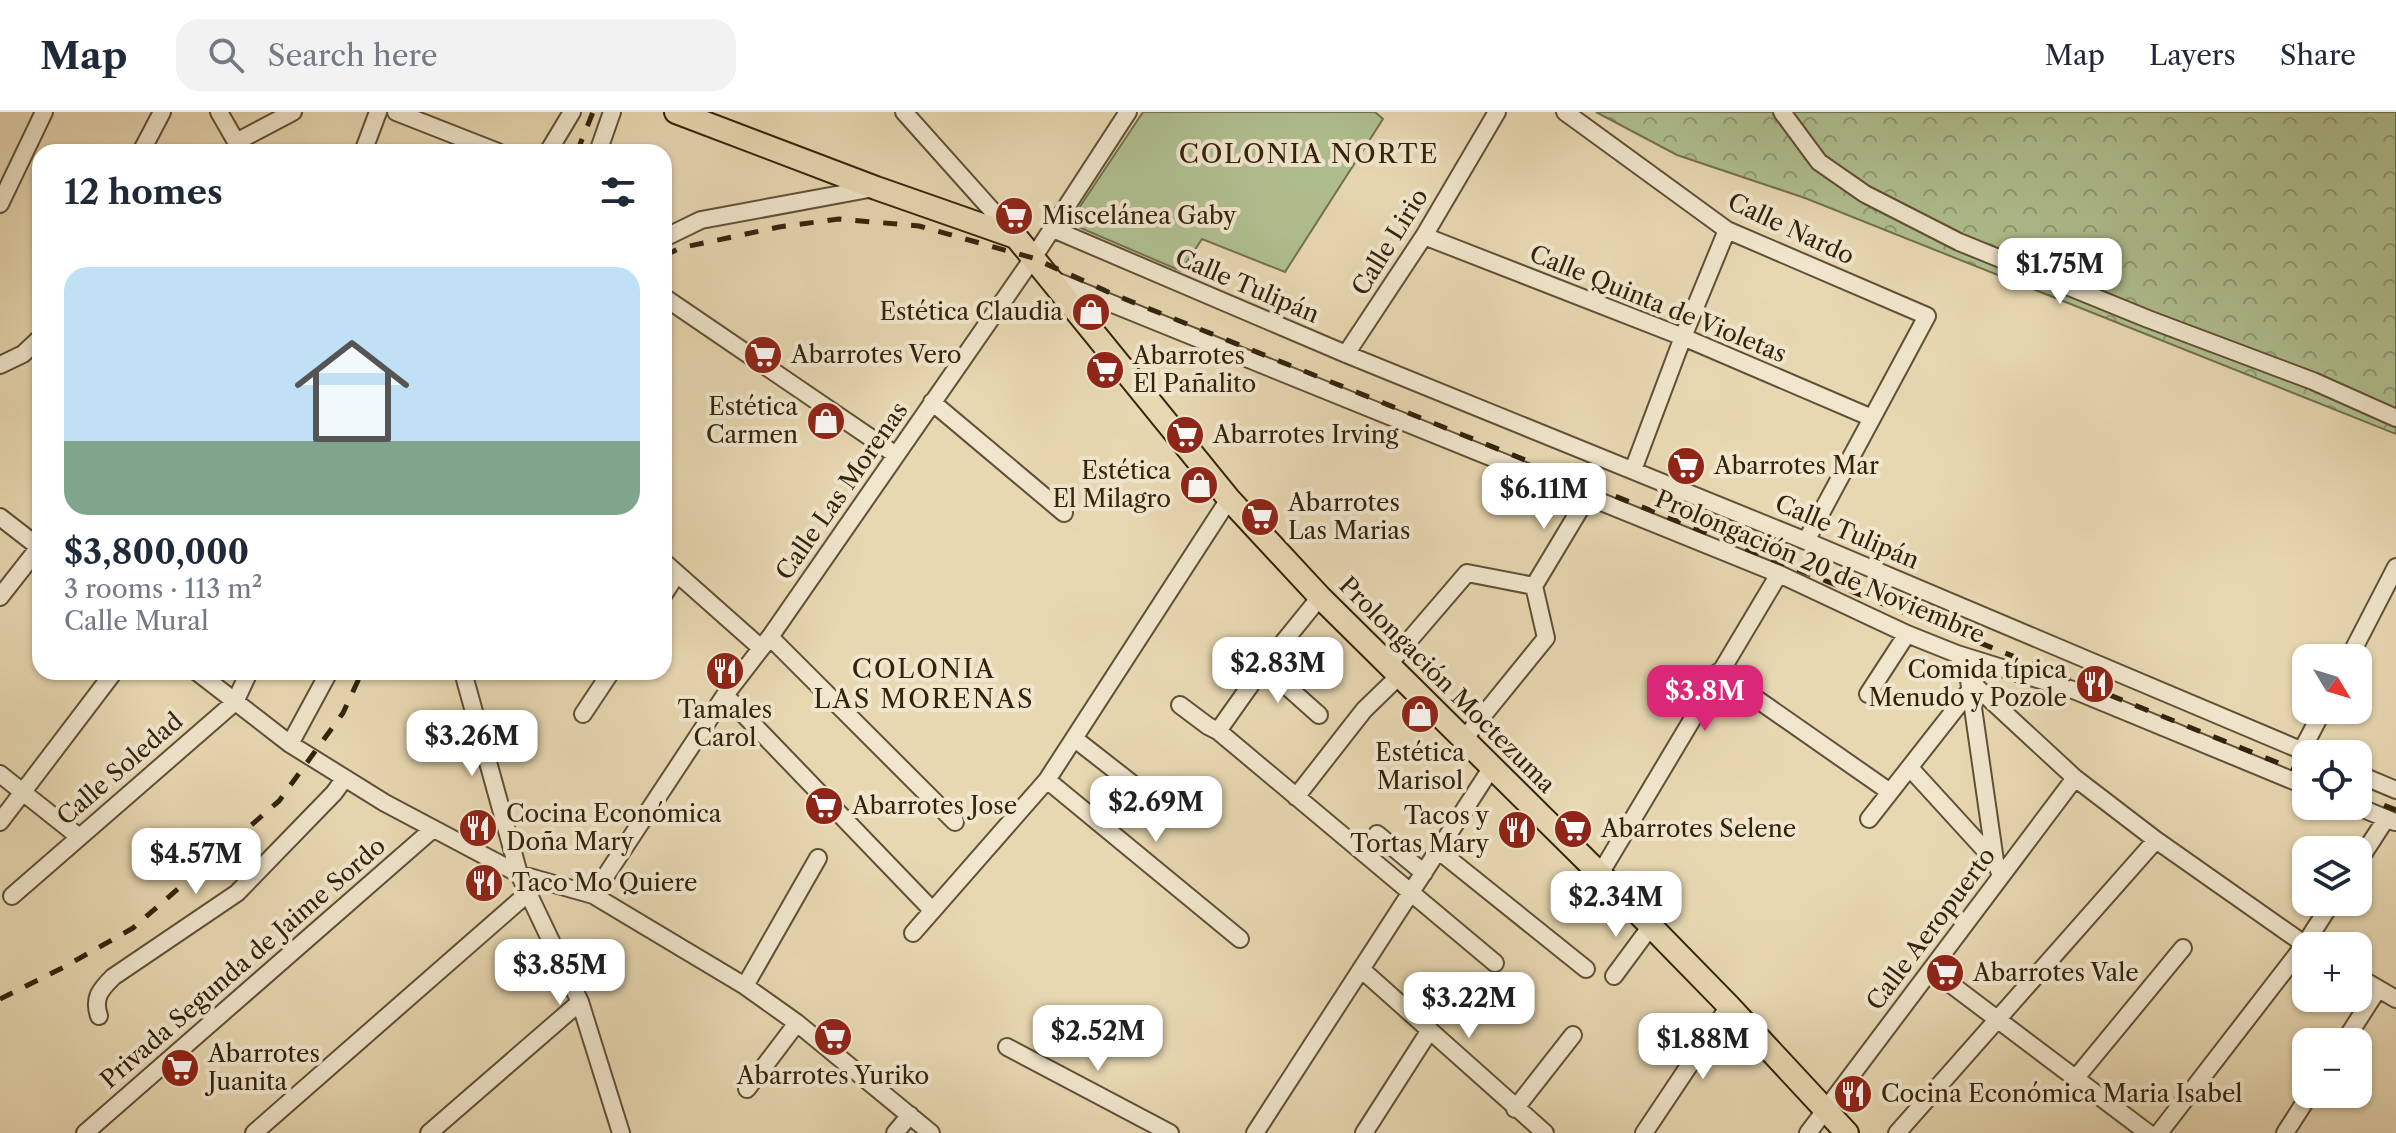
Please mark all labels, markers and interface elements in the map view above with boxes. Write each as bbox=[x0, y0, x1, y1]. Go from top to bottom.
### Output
search box bbox=[176, 19, 736, 91]
text: Map bbox=[40, 32, 128, 79]
icon: search bbox=[204, 33, 248, 77]
text: Search here bbox=[268, 37, 438, 74]
text: Map bbox=[2045, 38, 2105, 72]
text: Layers bbox=[2149, 38, 2236, 72]
text: Share bbox=[2280, 38, 2356, 72]
district label: COLONIA NORTE bbox=[1179, 138, 1439, 170]
icon: filters bbox=[596, 170, 640, 214]
text: 12 homes bbox=[64, 171, 223, 213]
street label: Calle Lirio bbox=[1345, 183, 1434, 300]
street label: Calle Nardo bbox=[1723, 187, 1859, 270]
supermarket icon: Miscelánea Gaby bbox=[993, 195, 1035, 237]
place label: Miscelánea Gaby bbox=[1042, 201, 1237, 230]
pin: $1.75M bbox=[1995, 238, 2125, 306]
street label: Calle Quinta de Violetas bbox=[1525, 239, 1791, 368]
street label: Calle Tulipán bbox=[1171, 242, 1324, 329]
text: $1.75M bbox=[2016, 248, 2104, 280]
shop icon: Estética Claudia bbox=[1070, 291, 1112, 333]
place label: Estética Claudia bbox=[879, 297, 1063, 326]
icon: home bbox=[280, 319, 424, 463]
supermarket icon: Abarrotes Vero bbox=[742, 334, 784, 376]
place label: Abarrotes Vero bbox=[790, 340, 962, 369]
place label: Abarrotes El Pañalito bbox=[1132, 341, 1256, 398]
supermarket icon: Abarrotes El Pañalito bbox=[1084, 349, 1126, 391]
place label: Estética Carmen bbox=[706, 392, 798, 449]
street label: Calle Las Morenas bbox=[769, 396, 914, 585]
shop icon: Estética Carmen bbox=[805, 400, 847, 442]
supermarket icon: Abarrotes Irving bbox=[1164, 414, 1206, 456]
place label: Abarrotes Irving bbox=[1212, 420, 1399, 449]
supermarket icon: Abarrotes Mar bbox=[1665, 445, 1707, 487]
place label: Abarrotes Mar bbox=[1713, 451, 1879, 480]
place label: Estética El Milagro bbox=[1052, 456, 1171, 513]
pin: $6.11M bbox=[1479, 463, 1609, 531]
shop icon: Estética El Milagro bbox=[1178, 464, 1220, 506]
text: $6.11M bbox=[1500, 473, 1588, 505]
street label: Prolongación 20 de Noviembre bbox=[1651, 484, 1989, 649]
place label: Abarrotes Las Marias bbox=[1287, 488, 1410, 545]
street label: Calle Tulipán bbox=[1771, 488, 1924, 575]
supermarket icon: Abarrotes Las Marias bbox=[1239, 496, 1281, 538]
text: $3,800,000 bbox=[64, 531, 249, 573]
street label: Prolongación Moctezuma bbox=[1333, 571, 1562, 799]
text: 3 rooms · 113 m² bbox=[64, 573, 262, 605]
text: Calle Mural bbox=[64, 605, 209, 637]
pin: $2.83M bbox=[1213, 637, 1343, 705]
north arrow bbox=[2292, 644, 2372, 724]
map controls bbox=[2292, 644, 2372, 1108]
text: $2.83M bbox=[1230, 647, 1326, 679]
restaurant icon: Tamales Carol bbox=[704, 650, 746, 692]
district label: COLONIA LAS MORENAS bbox=[813, 653, 1035, 715]
place label: Comida típica Menudo y Pozole bbox=[1868, 655, 2067, 712]
restaurant icon: Comida típica Menudo y Pozole bbox=[2074, 663, 2116, 705]
pin: $3.8M bbox=[1649, 665, 1761, 733]
text: $3.8M bbox=[1665, 675, 1745, 707]
shop icon: Estética Marisol bbox=[1399, 693, 1441, 735]
place label: Tamales Carol bbox=[678, 695, 772, 752]
street label: Calle Soledad bbox=[51, 706, 189, 831]
pin: $3.26M bbox=[407, 710, 537, 778]
text: $3.26M bbox=[425, 720, 519, 752]
place label: Estética Marisol bbox=[1375, 738, 1465, 795]
button: locate bbox=[2292, 740, 2372, 820]
pin: $2.69M bbox=[1091, 776, 1221, 844]
supermarket icon: Abarrotes Jose bbox=[803, 785, 845, 827]
text: $2.69M bbox=[1108, 786, 1204, 818]
place label: Abarrotes Jose bbox=[851, 791, 1017, 820]
place label: Cocina Económica Doña Mary bbox=[506, 799, 722, 856]
place label: Tacos y Tortas Mary bbox=[1350, 801, 1490, 858]
restaurant icon: Cocina Económica Doña Mary bbox=[457, 807, 499, 849]
supermarket icon: Abarrotes Selene bbox=[1552, 808, 1594, 850]
restaurant icon: Tacos y Tortas Mary bbox=[1496, 809, 1538, 851]
place label: Abarrotes Selene bbox=[1600, 814, 1796, 843]
pin: $4.57M bbox=[131, 828, 261, 896]
street label: Privada Segunda de Jaime Sordo bbox=[94, 831, 391, 1094]
button: layers bbox=[2292, 836, 2372, 916]
text: $4.57M bbox=[150, 838, 242, 870]
street label: Calle Aeropuerto bbox=[1860, 842, 2001, 1016]
restaurant icon: Taco Mo Quiere bbox=[463, 862, 505, 904]
place label: Taco Mo Quiere bbox=[512, 868, 698, 897]
pin: $2.34M bbox=[1551, 871, 1681, 939]
text: $2.34M bbox=[1569, 881, 1663, 913]
button: + bbox=[2292, 932, 2372, 1012]
pin: $3.85M bbox=[495, 939, 625, 1007]
text: $3.85M bbox=[513, 949, 607, 981]
supermarket icon: Abarrotes Vale bbox=[1924, 952, 1966, 994]
place label: Abarrotes Vale bbox=[1972, 958, 2139, 987]
pin: $3.22M bbox=[1404, 972, 1534, 1040]
text: $3.22M bbox=[1422, 982, 1516, 1014]
pin: $2.52M bbox=[1033, 1005, 1163, 1073]
pin: $1.88M bbox=[1638, 1013, 1768, 1081]
text: $2.52M bbox=[1051, 1015, 1145, 1047]
supermarket icon: Abarrotes Yuriko bbox=[812, 1016, 854, 1058]
text: $1.88M bbox=[1656, 1023, 1750, 1055]
button: − bbox=[2292, 1028, 2372, 1108]
place label: Abarrotes Juanita bbox=[204, 1039, 320, 1096]
supermarket icon: Abarrotes Juanita bbox=[159, 1047, 201, 1089]
place label: Abarrotes Yuriko bbox=[736, 1061, 929, 1090]
restaurant icon: Cocina Económica Maria Isabel bbox=[1832, 1073, 1874, 1115]
place label: Cocina Económica Maria Isabel bbox=[1881, 1079, 2242, 1108]

